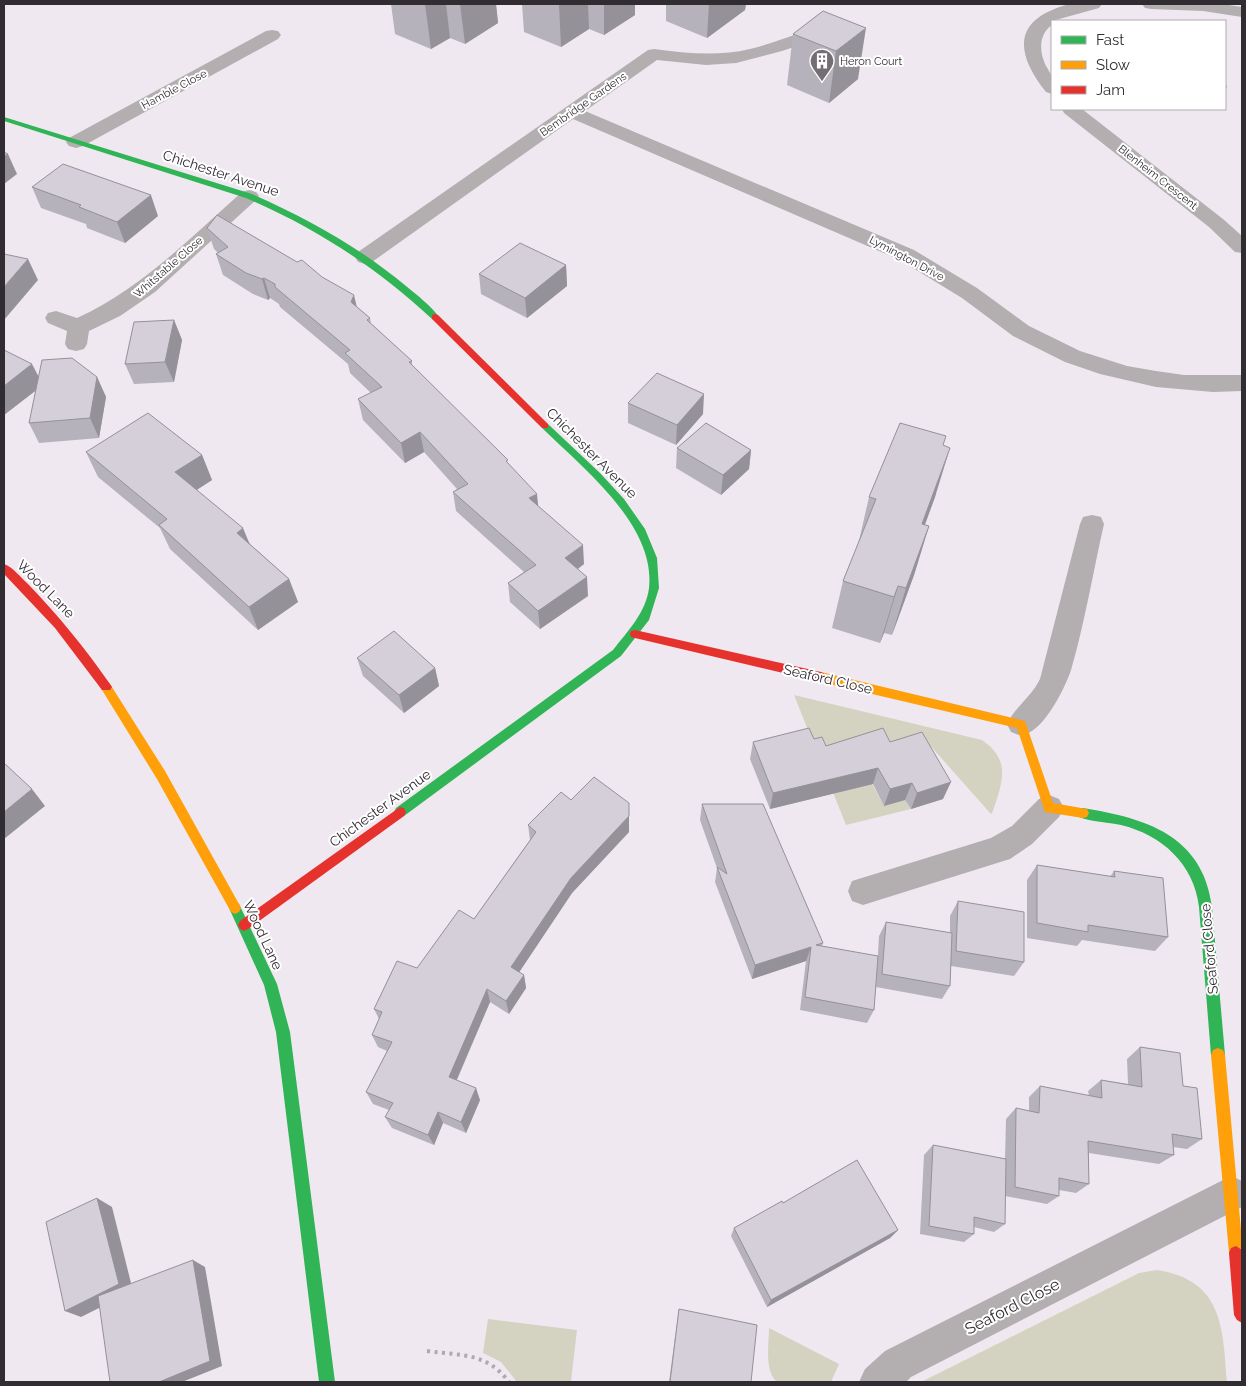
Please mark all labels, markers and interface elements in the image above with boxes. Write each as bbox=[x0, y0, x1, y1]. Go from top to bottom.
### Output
legend bbox=[1051, 20, 1226, 110]
text: Fast bbox=[1096, 31, 1124, 49]
building icon: Heron Court bbox=[809, 48, 835, 82]
place label: Heron Court bbox=[840, 55, 902, 68]
text: Slow bbox=[1096, 56, 1130, 74]
street label: Hamble Close bbox=[139, 67, 210, 112]
street label: Bembridge Gardens bbox=[538, 70, 629, 139]
text: Jam bbox=[1096, 81, 1125, 99]
street label: Blenheim Crescent bbox=[1116, 142, 1200, 213]
street label: Chichester Avenue bbox=[161, 147, 281, 199]
street label: Lymington Drive bbox=[867, 233, 947, 284]
street label: Whitstable Close bbox=[131, 234, 206, 301]
street label: Chichester Avenue bbox=[543, 404, 641, 502]
street label: Wood Lane bbox=[14, 557, 78, 621]
street label: Seaford Close bbox=[782, 661, 874, 697]
street label: Chichester Avenue bbox=[326, 766, 434, 850]
street label: Wood Lane bbox=[240, 898, 286, 972]
street label: Seaford Close bbox=[1197, 903, 1221, 995]
street label: Seaford Close bbox=[962, 1274, 1063, 1338]

